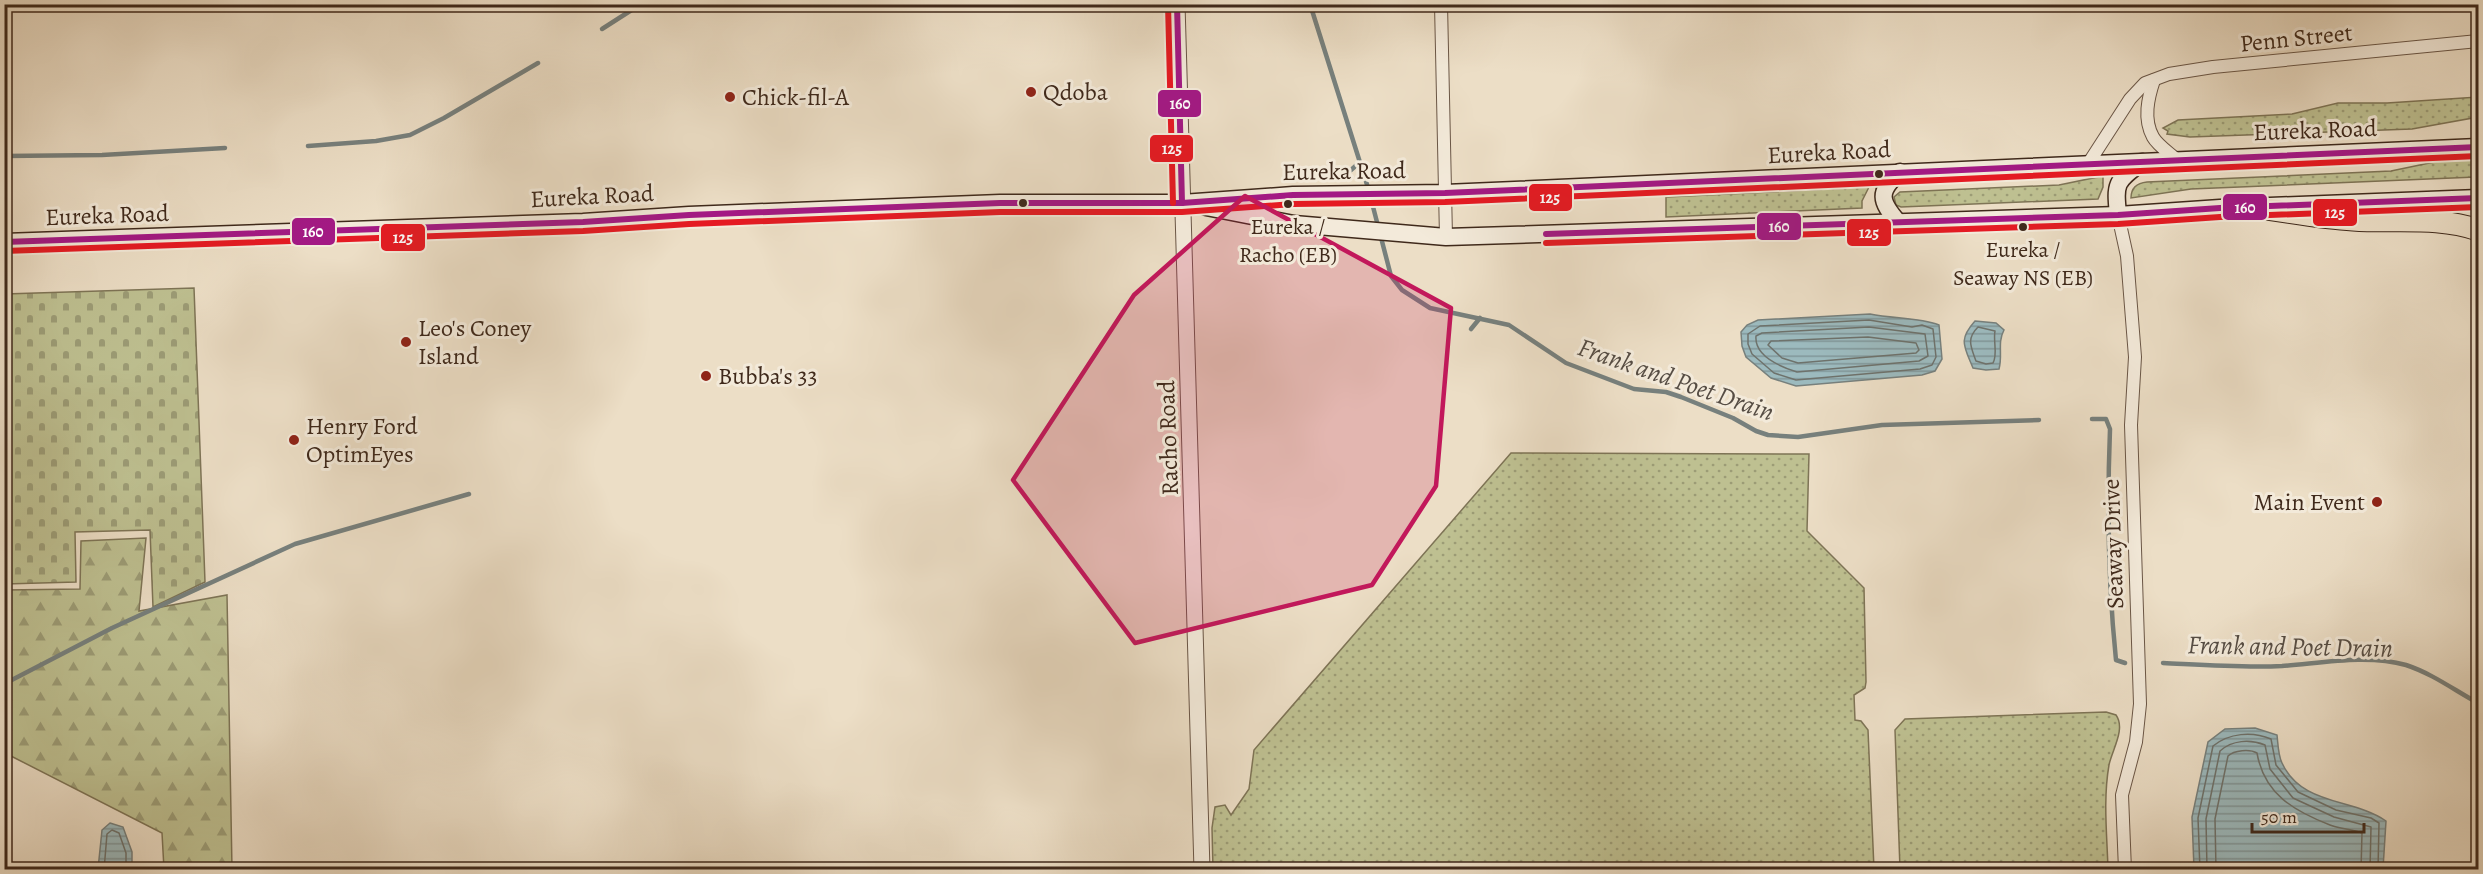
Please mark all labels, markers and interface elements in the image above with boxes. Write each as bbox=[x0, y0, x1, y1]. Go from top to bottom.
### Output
street label: Penn Street bbox=[2238, 16, 2354, 60]
place label: Qdoba bbox=[1043, 76, 1109, 108]
place label: Chick-fil-A bbox=[742, 81, 850, 113]
marker: Qdoba bbox=[1024, 85, 1038, 99]
line badge: 160 bbox=[1157, 89, 1202, 118]
marker: Chick-fil-A bbox=[723, 90, 737, 104]
text: 160 bbox=[1169, 93, 1191, 115]
street label: Eureka Road bbox=[2253, 112, 2378, 148]
street label: Eureka Road bbox=[1766, 133, 1892, 171]
line badge: 125 bbox=[1149, 134, 1194, 163]
text: 125 bbox=[1162, 138, 1182, 160]
street label: Eureka Road bbox=[1282, 154, 1406, 188]
unlabelled marker bbox=[1873, 168, 1885, 180]
street label: Eureka Road bbox=[529, 177, 655, 215]
line badge: 125 bbox=[1528, 183, 1573, 212]
text: 125 bbox=[1540, 187, 1560, 209]
line badge: 160 bbox=[2222, 193, 2268, 221]
street label: Eureka Road bbox=[45, 197, 170, 233]
unlabelled marker bbox=[1017, 197, 1029, 209]
text: 160 bbox=[2234, 197, 2256, 219]
marker: Eureka / Racho (EB) bbox=[1282, 198, 1294, 210]
line badge: 125 bbox=[2312, 198, 2358, 227]
text: 125 bbox=[2325, 202, 2345, 224]
place label: Eureka / Racho (EB) bbox=[1239, 212, 1337, 270]
line badge: 160 bbox=[1756, 212, 1802, 241]
text: 160 bbox=[1768, 216, 1790, 238]
line badge: 160 bbox=[291, 217, 336, 246]
line badge: 125 bbox=[1846, 218, 1892, 247]
text: 160 bbox=[302, 221, 324, 243]
marker: Eureka / Seaway NS (EB) bbox=[2017, 221, 2029, 233]
text: 125 bbox=[1859, 222, 1879, 244]
line badge: 125 bbox=[380, 223, 426, 252]
text: 125 bbox=[393, 227, 413, 249]
place label: Eureka / Seaway NS (EB) bbox=[1953, 235, 2093, 293]
place label: Leo's Coney Island bbox=[418, 312, 531, 372]
water label: Frank and Poet Drain bbox=[1573, 329, 1779, 429]
marker: Leo's Coney Island bbox=[399, 335, 413, 349]
place label: Bubba's 33 bbox=[718, 360, 818, 392]
marker: Bubba's 33 bbox=[699, 369, 713, 383]
street label: Racho Road bbox=[1150, 380, 1186, 496]
place label: Henry Ford OptimEyes bbox=[306, 410, 418, 470]
marker: Henry Ford OptimEyes bbox=[287, 433, 301, 447]
street label: Seaway Drive bbox=[2095, 478, 2131, 610]
place label: Main Event bbox=[2253, 486, 2365, 518]
marker: Main Event bbox=[2370, 495, 2384, 509]
water label: Frank and Poet Drain bbox=[2187, 627, 2393, 666]
scale bar bbox=[2252, 796, 2364, 834]
text: 50 m bbox=[2261, 805, 2297, 829]

